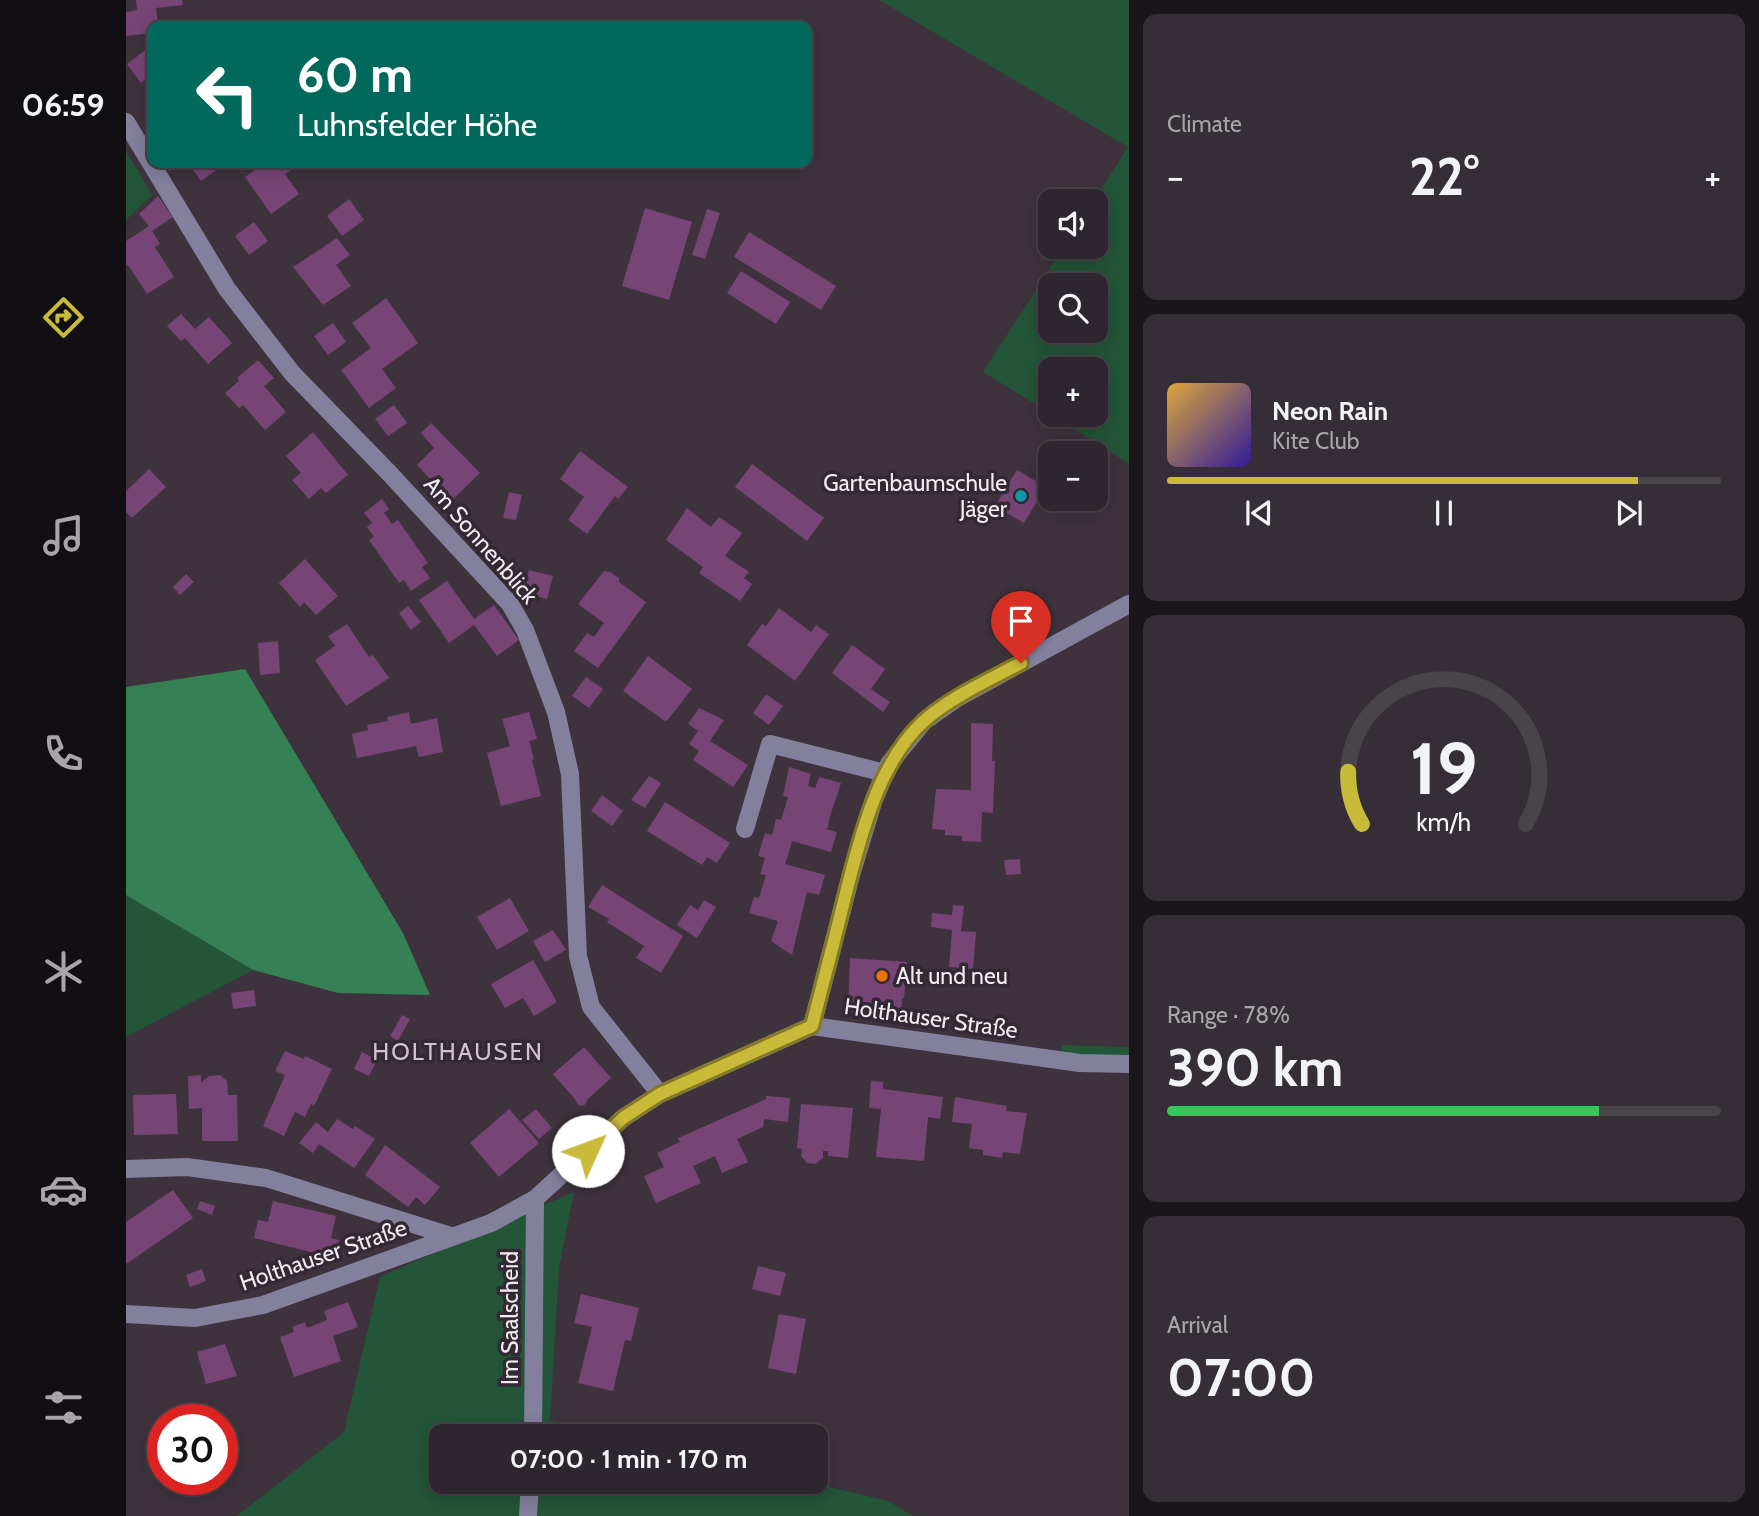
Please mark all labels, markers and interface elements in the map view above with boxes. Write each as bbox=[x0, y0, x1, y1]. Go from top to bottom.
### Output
text: 60 m bbox=[297, 45, 413, 104]
icon: left bbox=[182, 49, 273, 140]
text: 06:59 bbox=[22, 85, 104, 124]
text: Luhnsfelder Höhe bbox=[297, 105, 537, 144]
text: Climate bbox=[1167, 110, 1242, 138]
text: 22° bbox=[1409, 145, 1479, 208]
text: − bbox=[1167, 153, 1184, 200]
text: + bbox=[1704, 153, 1721, 200]
map controls bbox=[1038, 189, 1108, 511]
button: sound bbox=[1038, 189, 1108, 259]
button: search bbox=[1038, 273, 1108, 343]
icon: directions bbox=[39, 293, 88, 342]
button: + bbox=[1038, 357, 1108, 427]
text: Neon Rain bbox=[1272, 395, 1388, 427]
text: Kite Club bbox=[1272, 427, 1359, 455]
button: − bbox=[1038, 441, 1108, 511]
place label: Gartenbaumschule Jäger bbox=[823, 469, 1008, 523]
street label: Am Sonnenblick bbox=[418, 471, 544, 610]
marker: Gartenbaumschule Jäger bbox=[1013, 488, 1029, 504]
icon: previous bbox=[1240, 494, 1278, 532]
icon: pause bbox=[1425, 494, 1463, 532]
icon: next bbox=[1610, 494, 1648, 532]
icon: music bbox=[39, 511, 88, 560]
pin bbox=[991, 591, 1051, 663]
icon: arrive bbox=[1002, 602, 1040, 640]
text: 19 bbox=[1410, 724, 1478, 812]
icon: phone bbox=[39, 729, 88, 778]
text: km/h bbox=[1417, 807, 1471, 837]
icon: climate bbox=[39, 947, 88, 996]
place label: Alt und neu bbox=[896, 962, 1008, 990]
marker: Alt und neu bbox=[874, 968, 890, 984]
street label: Holthauser Straße bbox=[842, 992, 1020, 1044]
text: Range · 78% bbox=[1167, 1001, 1290, 1029]
text: 390 km bbox=[1167, 1036, 1343, 1099]
district label: HOLTHAUSEN bbox=[372, 1037, 544, 1066]
position arrow bbox=[551, 1114, 625, 1188]
icon: car bbox=[39, 1165, 88, 1214]
street label: Holthauser Straße bbox=[236, 1213, 410, 1297]
street label: Im Saalscheid bbox=[496, 1251, 524, 1385]
text: Arrival bbox=[1167, 1311, 1228, 1339]
text: 07:00 bbox=[1167, 1346, 1315, 1409]
icon: filters bbox=[39, 1383, 88, 1432]
speed limit sign: 30 bbox=[147, 1404, 238, 1495]
text: 07:00 · 1 min · 170 m bbox=[510, 1443, 747, 1475]

